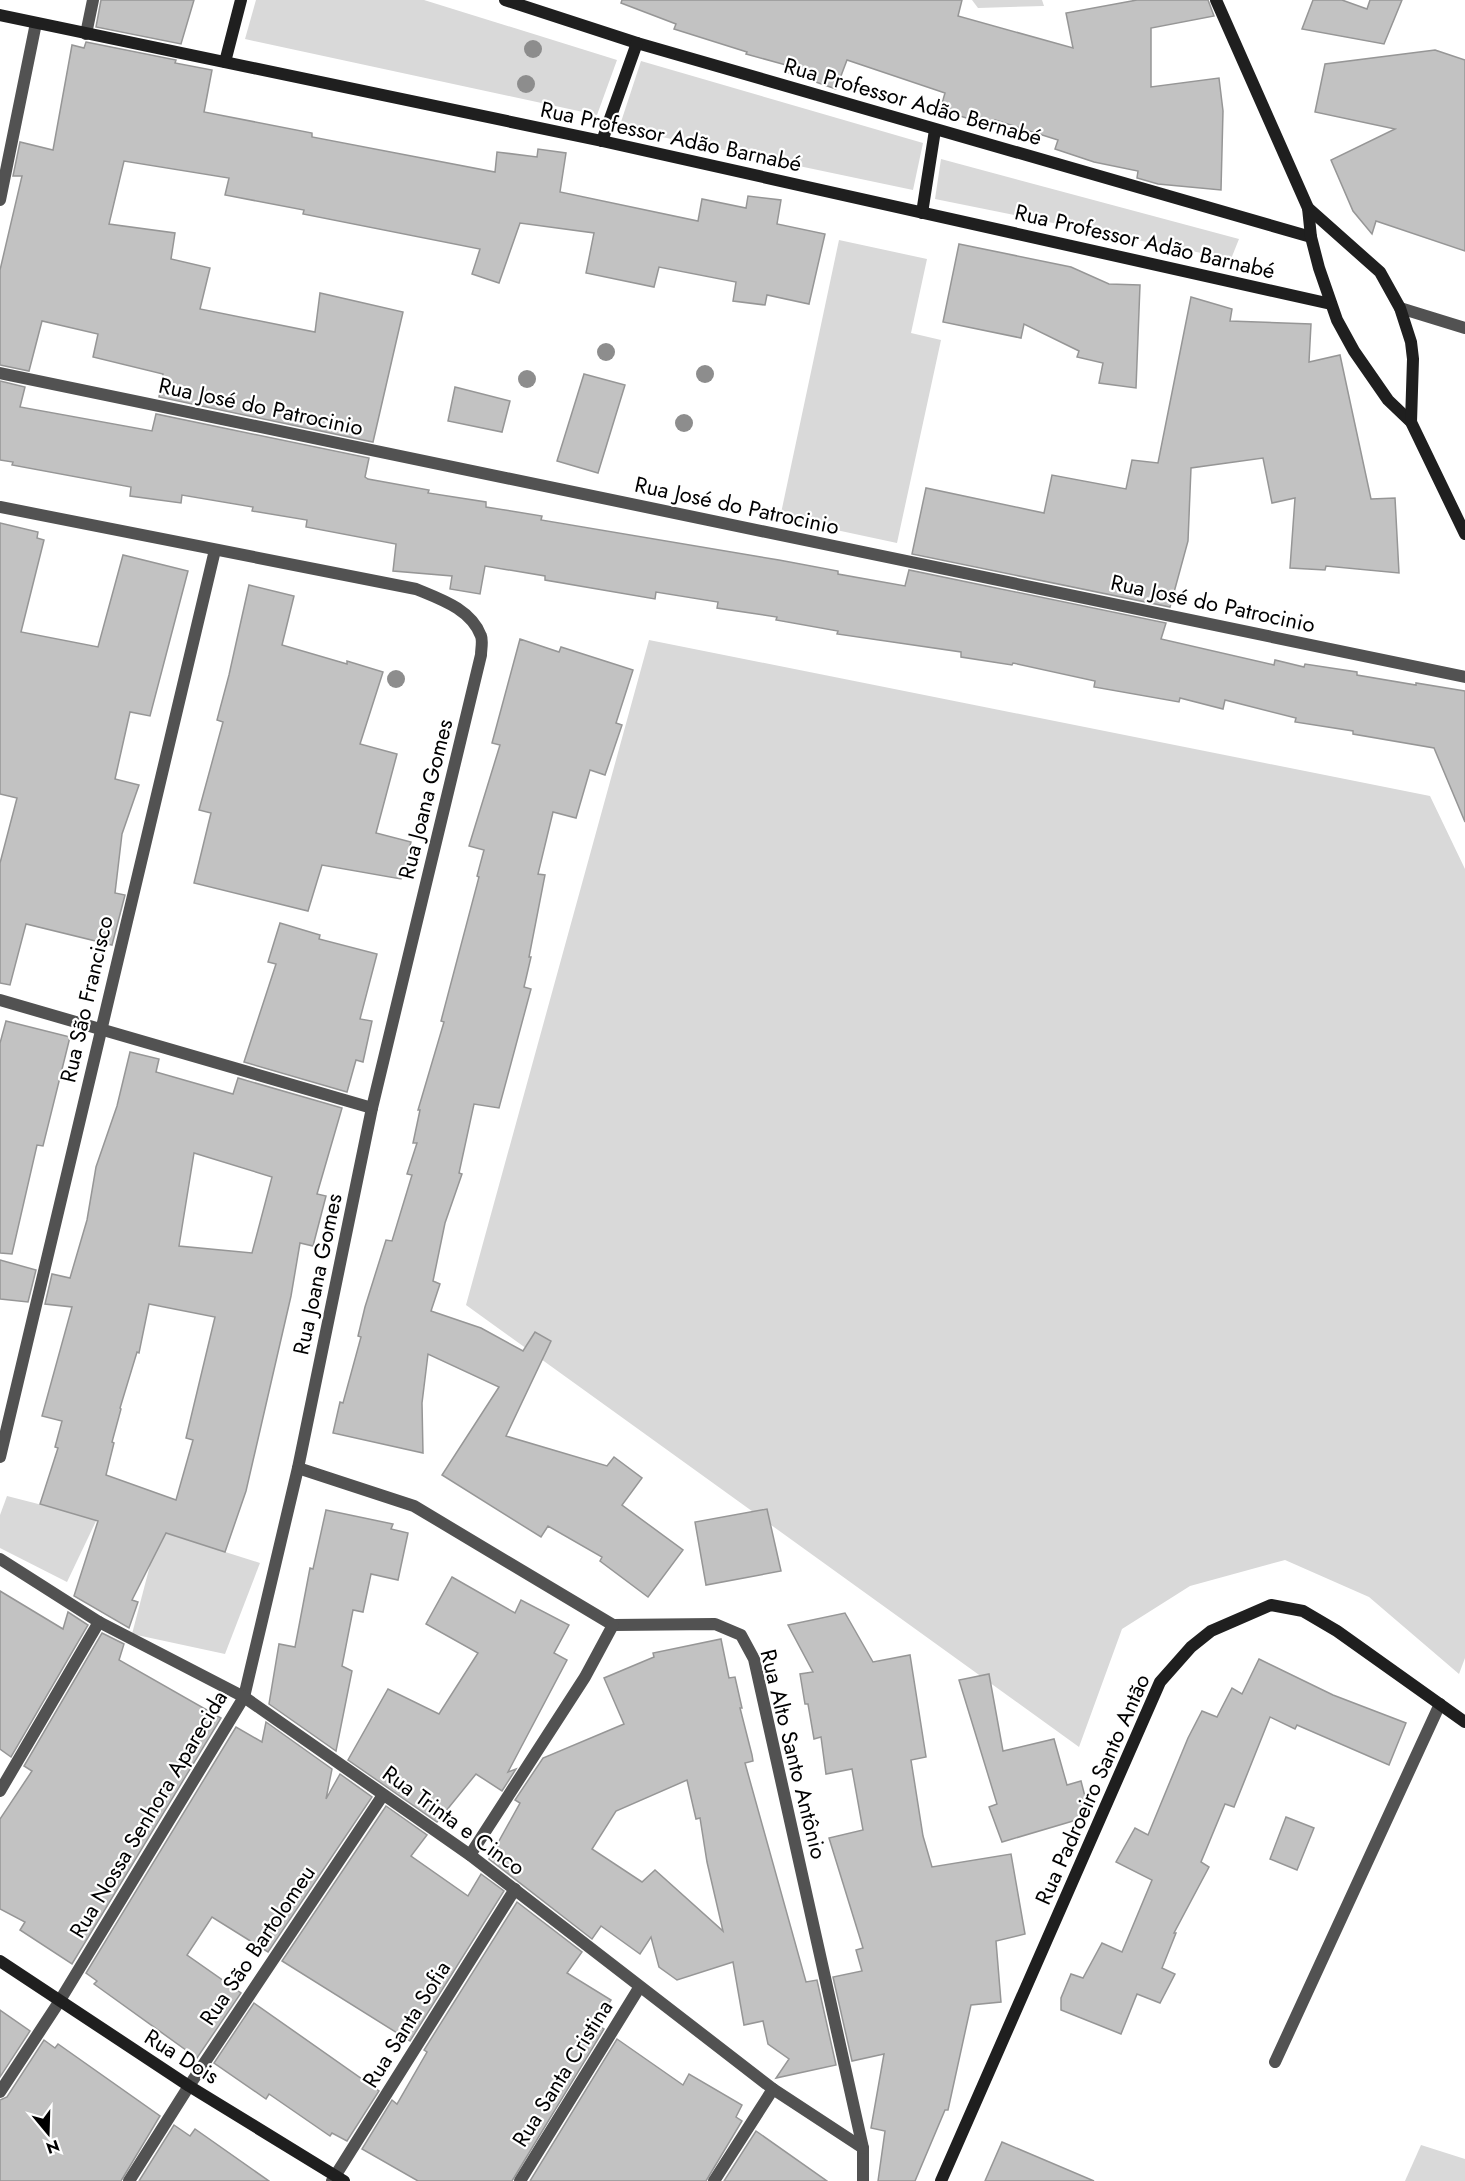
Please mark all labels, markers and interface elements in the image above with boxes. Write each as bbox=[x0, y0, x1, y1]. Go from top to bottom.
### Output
street label: Rua Professor Adão Bernabé bbox=[780, 49, 1046, 153]
street label: Rua Professor Adão Barnabé bbox=[537, 93, 805, 179]
street label: Rua Professor Adão Barnabé bbox=[1012, 195, 1278, 287]
street label: Rua José do Patrocinio bbox=[156, 369, 366, 443]
street label: Rua José do Patrocinio bbox=[632, 468, 842, 542]
street label: Rua José do Patrocinio bbox=[1108, 566, 1318, 640]
street label: Rua Joana Gomes bbox=[390, 715, 460, 882]
street label: Rua São Francisco bbox=[51, 912, 121, 1086]
street label: Rua Joana Gomes bbox=[284, 1190, 350, 1358]
street label: Rua Alto Santo Antônio bbox=[752, 1646, 836, 1862]
street label: Rua Padroeiro Santo Antão bbox=[1027, 1668, 1157, 1910]
street label: Rua Nossa Senhora Aparecida bbox=[61, 1684, 235, 1944]
street label: Rua Trinta e Cinco bbox=[376, 1757, 532, 1883]
street label: Rua São Bartolomeu bbox=[191, 1858, 323, 2032]
street label: Rua Santa Sofia bbox=[354, 1954, 458, 2094]
street label: Rua Santa Cristina bbox=[504, 1993, 620, 2153]
street label: Rua Dois bbox=[138, 2021, 226, 2092]
north arrow bbox=[18, 2103, 78, 2163]
text: N bbox=[43, 2134, 62, 2160]

